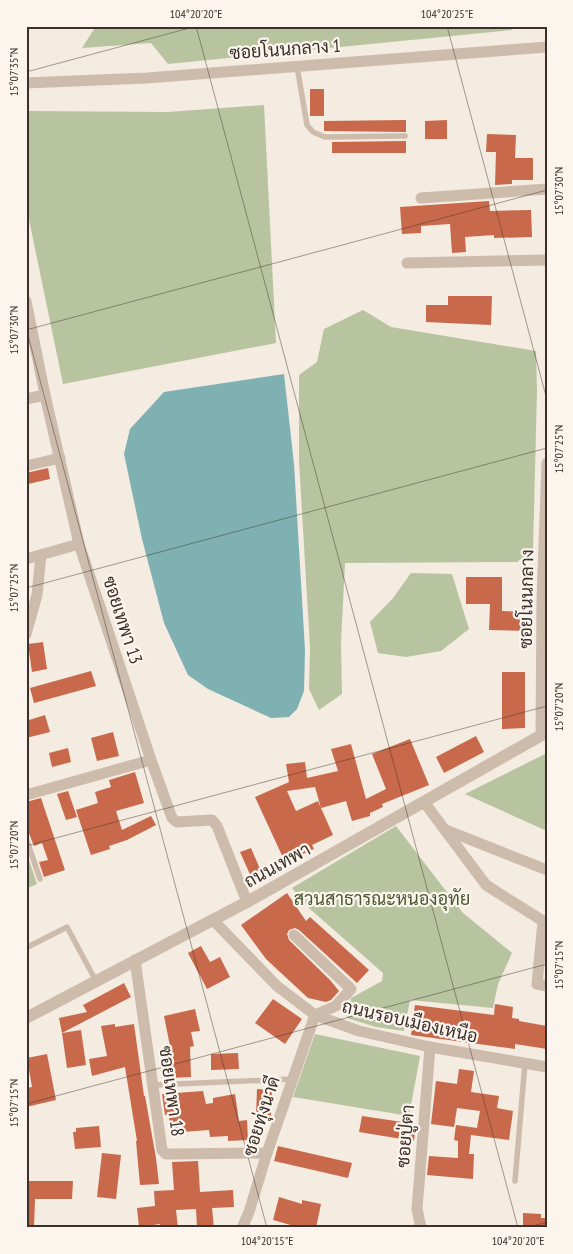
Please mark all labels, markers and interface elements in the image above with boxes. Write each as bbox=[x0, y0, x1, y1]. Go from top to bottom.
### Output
text: 104°20'20"E bbox=[170, 6, 222, 21]
text: 104°20'25"E bbox=[421, 6, 473, 21]
street label: ซอยโนนกลาง 1 bbox=[229, 33, 341, 64]
text: 15°07'35"N bbox=[6, 48, 21, 96]
text: 15°07'30"N bbox=[551, 167, 566, 215]
text: 15°07'30"N bbox=[6, 306, 21, 354]
text: 15°07'25"N bbox=[551, 425, 566, 473]
street label: ซอยโนนกลาง bbox=[513, 549, 538, 649]
text: 15°07'25"N bbox=[6, 564, 21, 612]
street label: ซอยเทพา 13 bbox=[98, 573, 148, 667]
text: 15°07'20"N bbox=[551, 683, 566, 731]
text: 15°07'20"N bbox=[6, 821, 21, 869]
street label: ถนนเทพา bbox=[240, 837, 314, 893]
park label: สวนสาธารณะหนองอุทัย bbox=[294, 887, 470, 911]
text: 15°07'15"N bbox=[551, 941, 566, 989]
street label: ถนนรอบเมืองเหนือ bbox=[340, 994, 480, 1048]
street label: ซอยเทพา 18 bbox=[154, 1044, 190, 1138]
street label: ซอยทุ่งนาดี bbox=[236, 1073, 286, 1159]
text: 15°07'15"N bbox=[6, 1079, 21, 1127]
street label: ซอยปู่ตา bbox=[391, 1103, 421, 1169]
text: 104°20'15"E bbox=[241, 1233, 293, 1248]
text: 104°20'20"E bbox=[492, 1233, 544, 1248]

